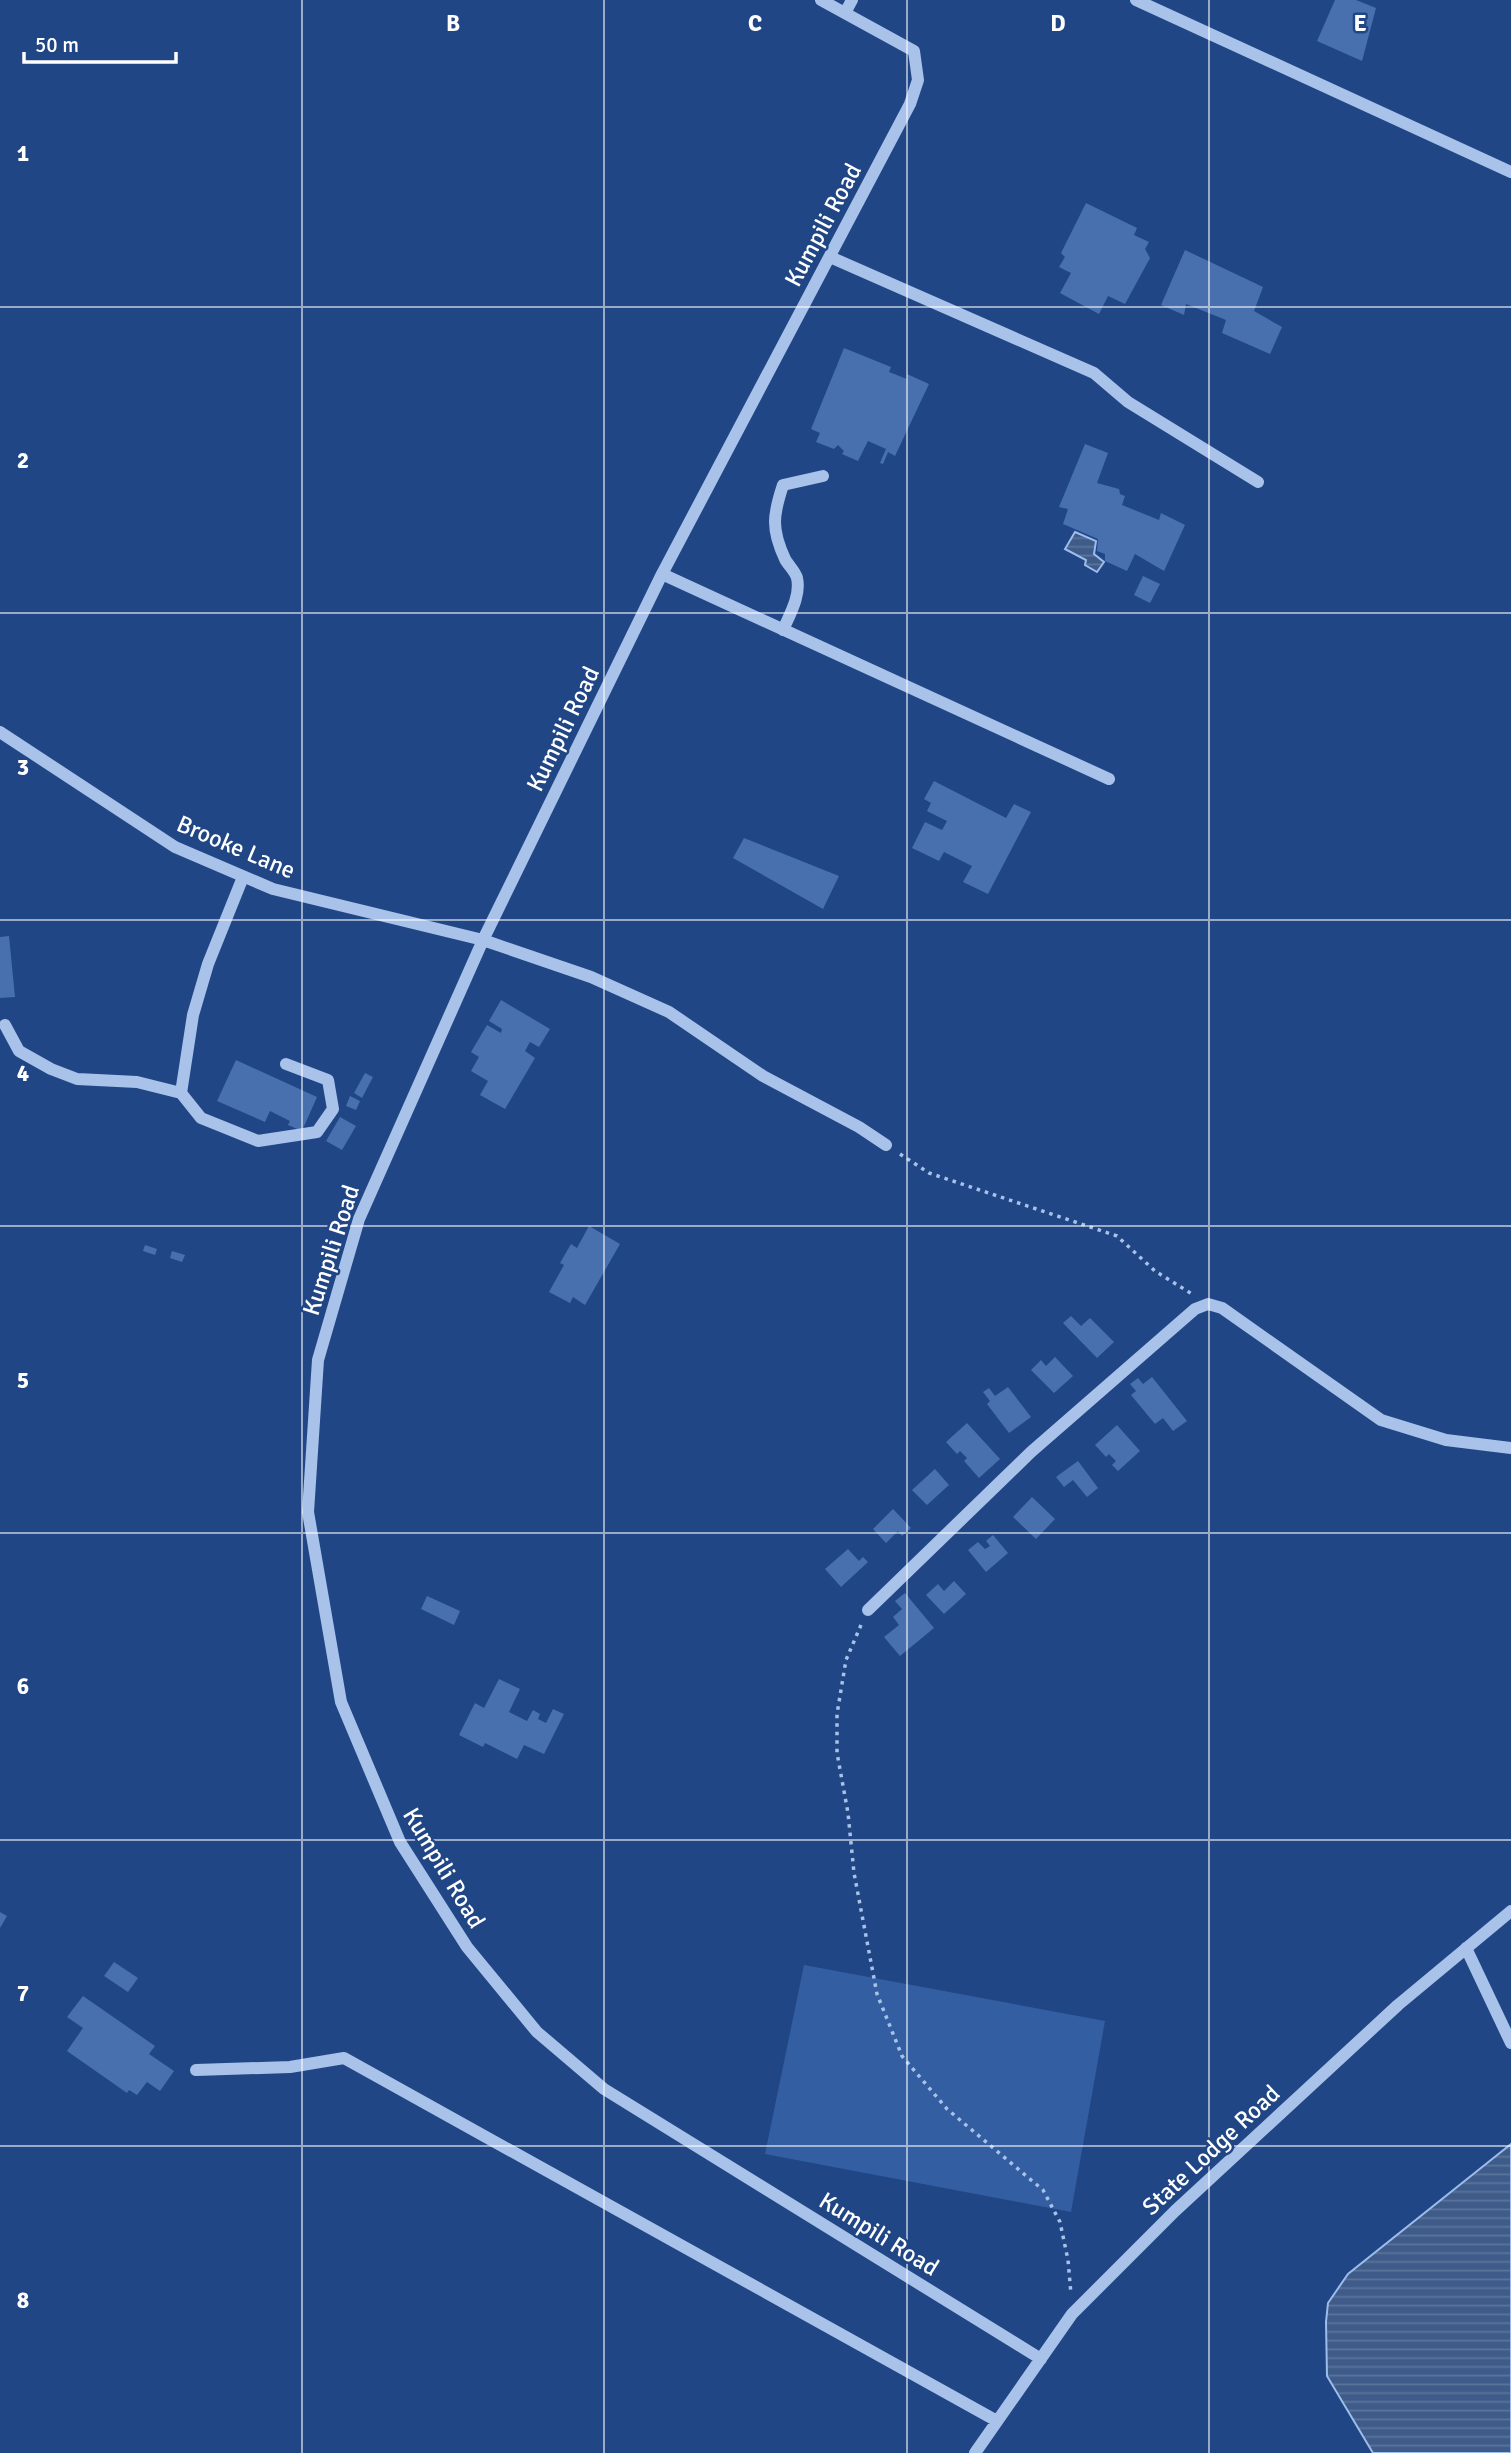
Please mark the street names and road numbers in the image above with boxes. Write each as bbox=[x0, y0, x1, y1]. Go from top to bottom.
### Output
street label: Kumpili Road bbox=[778, 158, 868, 292]
street label: Kumpili Road bbox=[520, 662, 606, 796]
street label: Brooke Lane bbox=[172, 809, 300, 885]
street label: Kumpili Road bbox=[296, 1181, 366, 1319]
street label: Kumpili Road bbox=[396, 1802, 492, 1934]
street label: State Lodge Road bbox=[1136, 2078, 1286, 2222]
street label: Kumpili Road bbox=[814, 2185, 944, 2283]

